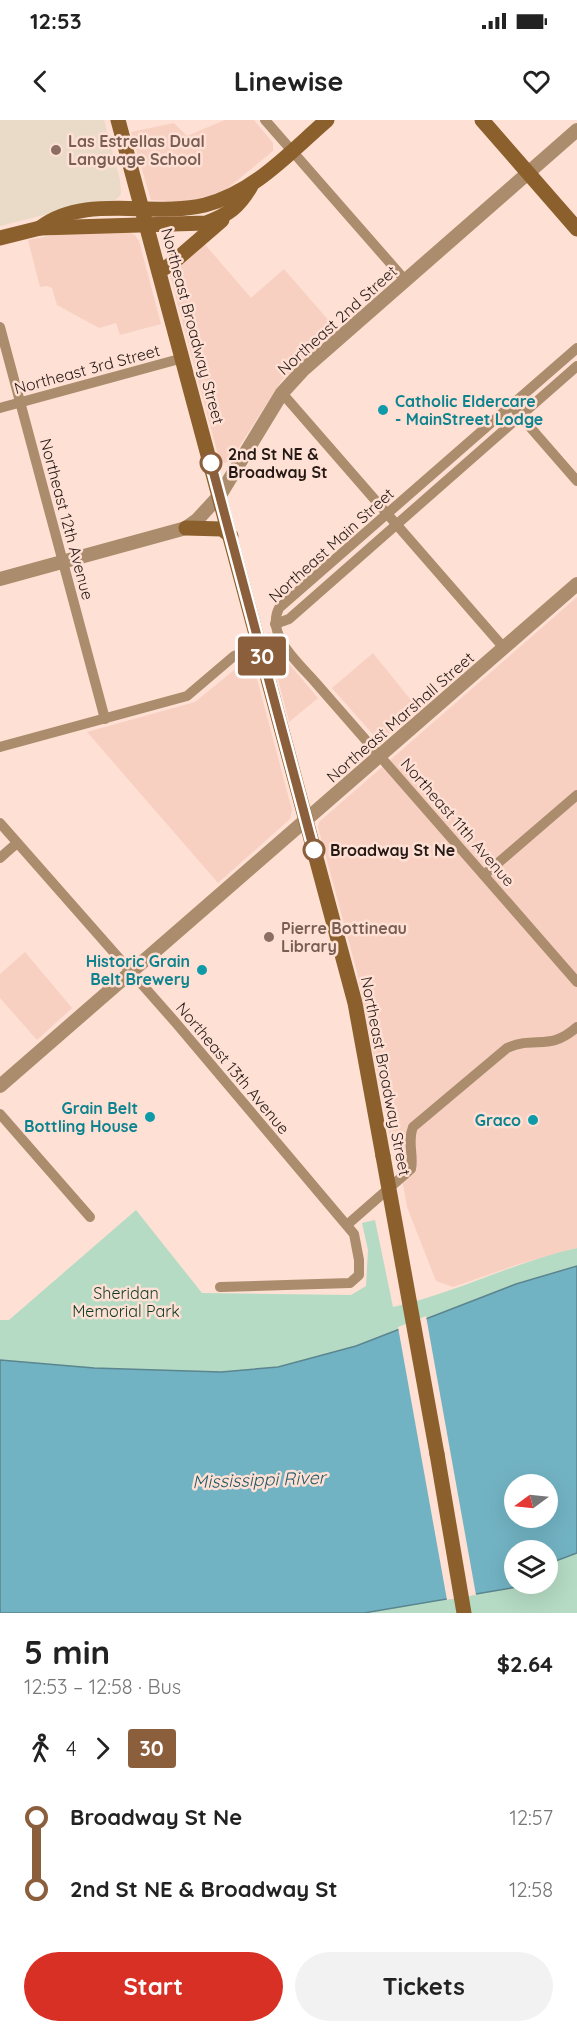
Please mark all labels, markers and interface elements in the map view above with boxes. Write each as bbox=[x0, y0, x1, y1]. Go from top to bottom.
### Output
text: 12:53 bbox=[30, 7, 82, 35]
text: Linewise bbox=[234, 64, 343, 98]
icon: back bbox=[24, 65, 57, 98]
icon: heart bbox=[520, 65, 553, 98]
place label: Las Estrellas Dual Language School bbox=[68, 131, 205, 169]
marker: Las Estrellas Dual Language School bbox=[49, 143, 63, 157]
street label: Northeast Broadway Street bbox=[157, 226, 229, 426]
street label: Northeast 2nd Street bbox=[273, 261, 401, 379]
street label: Northeast 3rd Street bbox=[12, 340, 162, 398]
place label: Catholic Eldercare - MainStreet Lodge bbox=[395, 391, 543, 429]
marker: Catholic Eldercare - MainStreet Lodge bbox=[376, 403, 390, 417]
street label: Northeast 12th Avenue bbox=[36, 436, 98, 602]
place label: 2nd St NE & Broadway St bbox=[228, 444, 328, 482]
marker: 2nd St NE & Broadway St bbox=[200, 452, 222, 474]
street label: Northeast Main Street bbox=[264, 483, 398, 607]
line badge: 30 bbox=[235, 636, 289, 676]
text: 30 bbox=[250, 643, 274, 669]
street label: Northeast Marshall Street bbox=[322, 647, 478, 787]
street label: Northeast 11th Avenue bbox=[397, 754, 519, 890]
marker: Broadway St Ne bbox=[303, 839, 325, 861]
place label: Broadway St Ne bbox=[330, 840, 455, 860]
place label: Pierre Bottineau Library bbox=[281, 918, 407, 956]
marker: Pierre Bottineau Library bbox=[262, 930, 276, 944]
place label: Historic Grain Belt Brewery bbox=[86, 951, 190, 989]
marker: Historic Grain Belt Brewery bbox=[195, 963, 209, 977]
street label: Northeast Broadway Street bbox=[357, 975, 415, 1177]
street label: Northeast 13th Avenue bbox=[172, 998, 294, 1138]
place label: Grain Belt Bottling House bbox=[24, 1098, 138, 1136]
marker: Grain Belt Bottling House bbox=[143, 1110, 157, 1124]
place label: Graco bbox=[475, 1110, 521, 1130]
marker: Graco bbox=[526, 1113, 540, 1127]
park label: Sheridan Memorial Park bbox=[72, 1283, 180, 1321]
water label: Mississippi River bbox=[192, 1466, 328, 1493]
north arrow bbox=[504, 1474, 558, 1528]
map controls bbox=[504, 1474, 558, 1594]
button: layers bbox=[504, 1540, 558, 1594]
text: 5 min bbox=[24, 1631, 110, 1672]
text: $2.64 bbox=[497, 1650, 553, 1678]
text: 12:53 – 12:58 · Bus bbox=[24, 1674, 181, 1699]
icon: walk bbox=[24, 1732, 57, 1765]
icon: forward bbox=[86, 1732, 119, 1765]
text: 30 bbox=[140, 1735, 164, 1761]
text: 4 bbox=[66, 1736, 77, 1761]
text: Broadway St Ne bbox=[70, 1803, 242, 1831]
text: 12:57 bbox=[510, 1805, 553, 1830]
text: 2nd St NE & Broadway St bbox=[70, 1875, 337, 1903]
text: 12:58 bbox=[509, 1877, 553, 1902]
button: Start bbox=[24, 1952, 283, 2021]
button: Tickets bbox=[295, 1952, 553, 2021]

